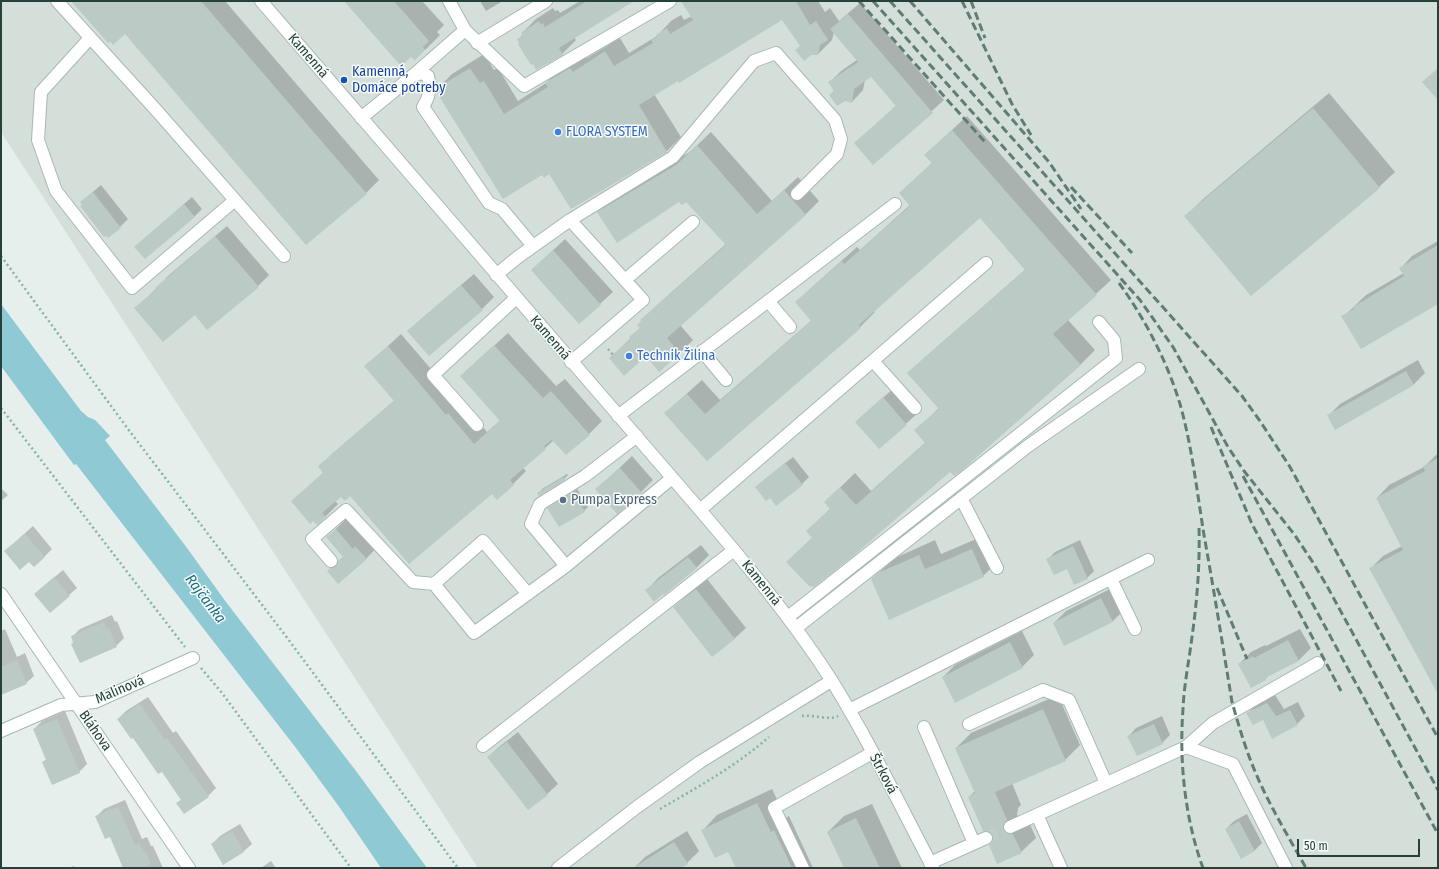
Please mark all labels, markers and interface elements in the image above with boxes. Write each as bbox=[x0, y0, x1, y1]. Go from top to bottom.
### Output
street label: Kamenná bbox=[284, 30, 332, 82]
place label: Kamenná, Domáce potreby bbox=[352, 64, 445, 96]
marker: Kamenná, Domáce potreby bbox=[339, 75, 349, 85]
place label: FLORA SYSTEM bbox=[566, 124, 648, 140]
marker: FLORA SYSTEM bbox=[553, 127, 563, 137]
street label: Kamenná bbox=[526, 312, 574, 364]
place label: Technik Žilina bbox=[637, 348, 715, 364]
marker: Technik Žilina bbox=[624, 351, 634, 361]
place label: Pumpa Express bbox=[571, 492, 657, 508]
marker: Pumpa Express bbox=[558, 495, 568, 505]
street label: Kamenná bbox=[738, 557, 784, 609]
water label: Rajčanka bbox=[181, 571, 229, 627]
street label: Malinová bbox=[93, 672, 147, 708]
street label: Bláhova bbox=[75, 707, 115, 755]
street label: Štrková bbox=[865, 751, 901, 797]
scale bar bbox=[1299, 831, 1422, 857]
text: 50 m bbox=[1304, 839, 1328, 853]

